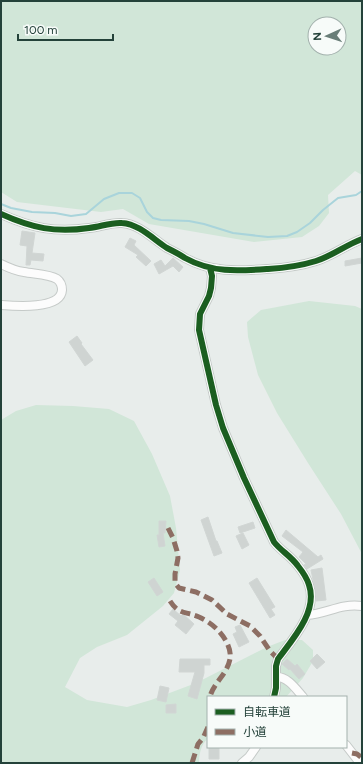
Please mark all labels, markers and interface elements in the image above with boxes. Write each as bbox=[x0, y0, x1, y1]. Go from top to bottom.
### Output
scale bar bbox=[18, 16, 113, 42]
north arrow bbox=[307, 16, 347, 56]
text: 100 m bbox=[24, 23, 58, 37]
text: N bbox=[311, 32, 324, 41]
legend bbox=[207, 696, 347, 748]
text: 自転車道 bbox=[243, 705, 291, 719]
text: 小道 bbox=[243, 725, 267, 739]

